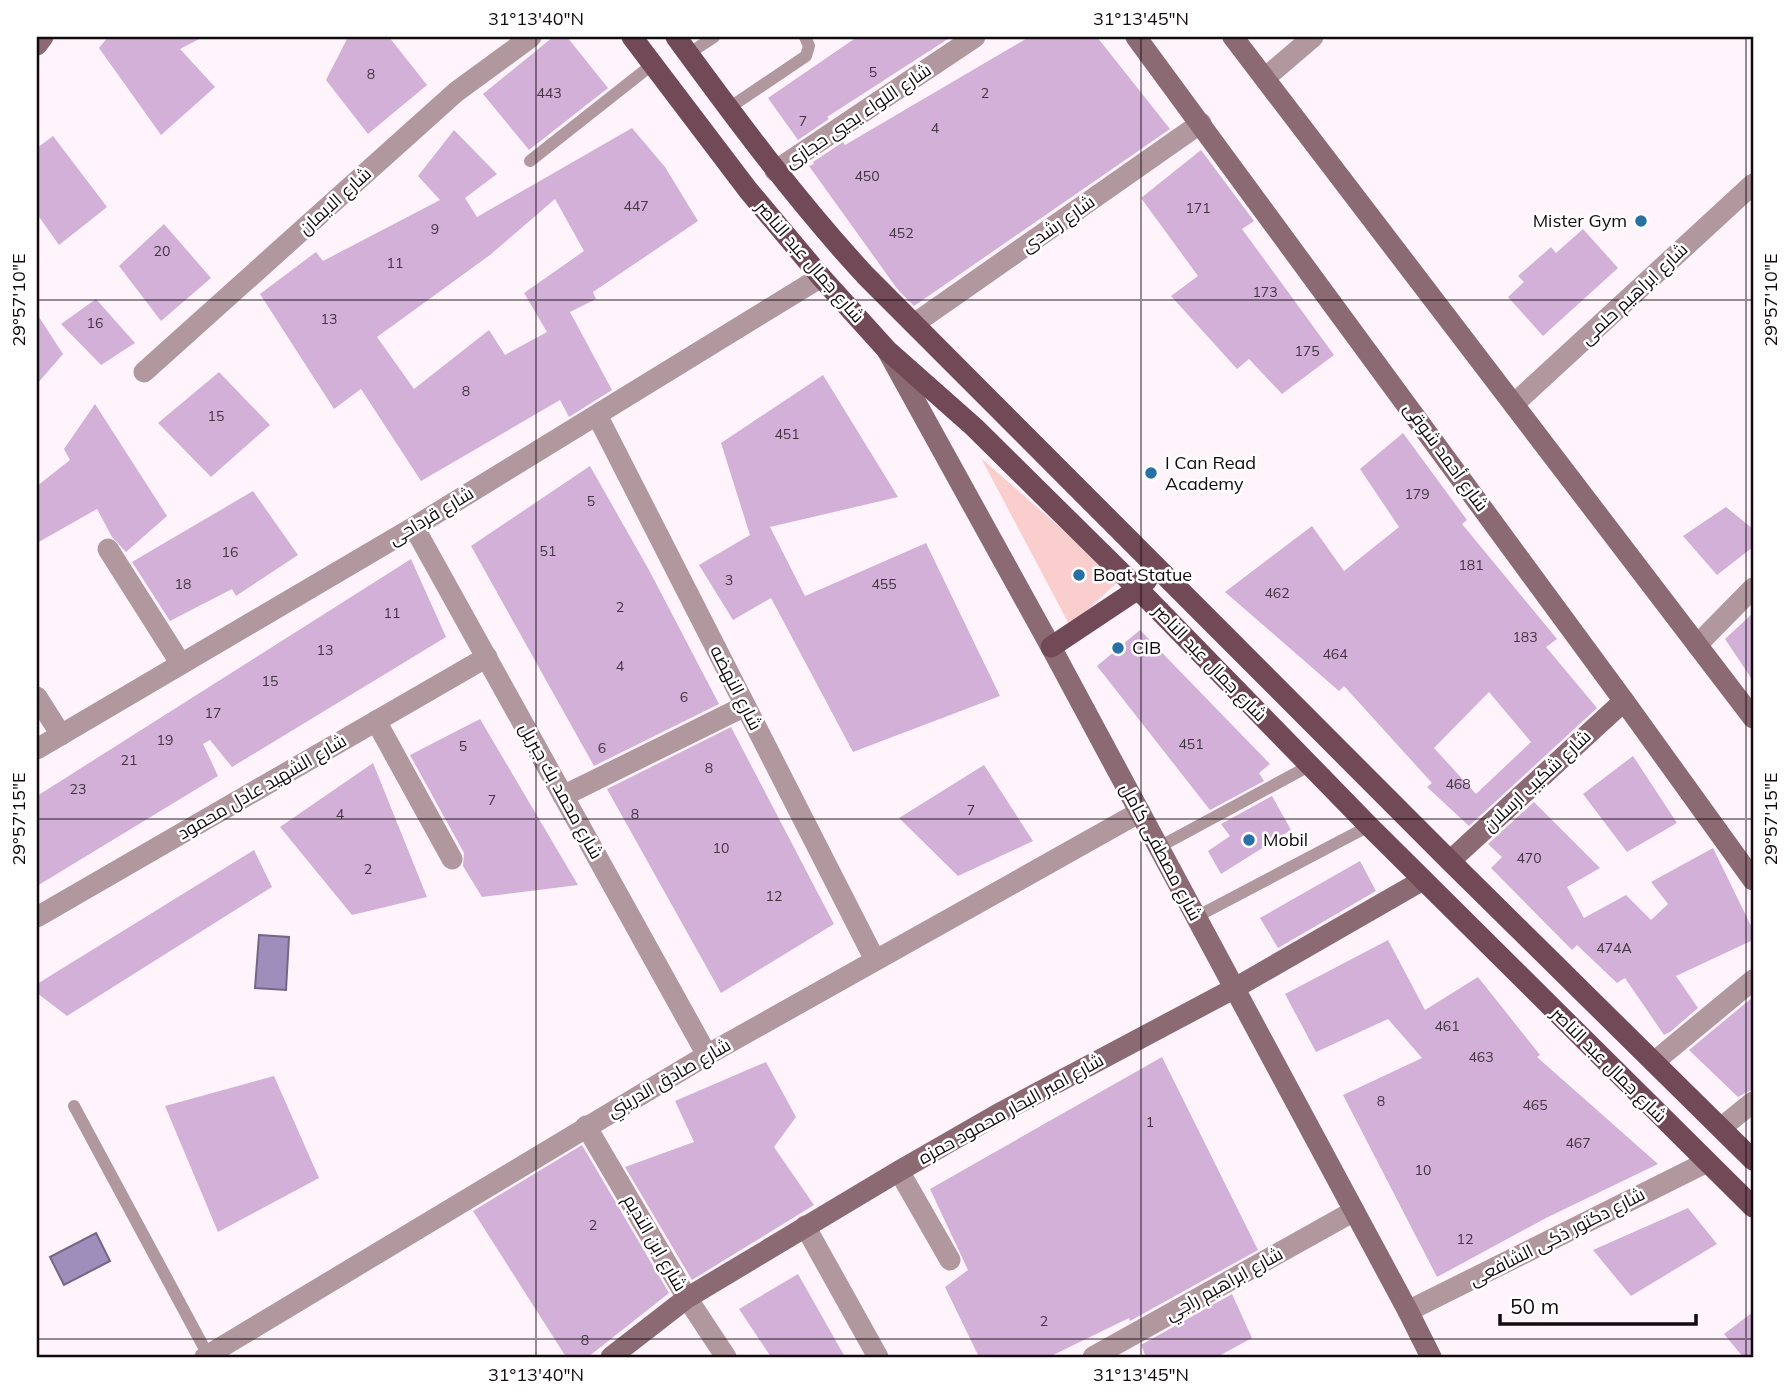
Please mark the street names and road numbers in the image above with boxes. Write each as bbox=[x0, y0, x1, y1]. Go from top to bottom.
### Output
street label: شارع اللواء يحيي حجازى bbox=[780, 58, 936, 174]
street label: شارع الايمان bbox=[293, 162, 377, 240]
street label: شارع رشدى bbox=[1016, 190, 1100, 258]
street label: شارع جمال عبد الناصر bbox=[750, 195, 870, 328]
street label: شارع ابراهيم حلمى bbox=[1575, 238, 1693, 350]
street label: شارع أحمد شوقى bbox=[1398, 398, 1494, 516]
street label: شارع قرداحى bbox=[384, 481, 478, 551]
street label: شارع جمال عبد الناصر bbox=[1147, 599, 1272, 727]
street label: شارع النهضه bbox=[704, 641, 768, 735]
street label: شارع محمد بك جبريل bbox=[514, 719, 608, 863]
street label: شارع شكيب ارسلان bbox=[1478, 725, 1596, 837]
street label: شارع الشهيد عادل محمود bbox=[173, 729, 351, 845]
street label: شارع مصطفى كامل bbox=[1115, 779, 1207, 925]
street label: شارع جمال عبد الناصر bbox=[1545, 1001, 1672, 1128]
street label: شارع صادق الدريني bbox=[603, 1033, 736, 1125]
street label: شارع امير البحار محمود حمزه bbox=[914, 1048, 1108, 1170]
street label: شارع دكتور ذكى الشافعى bbox=[1465, 1182, 1649, 1292]
street label: شارع ابن النديم bbox=[618, 1190, 692, 1296]
street label: شارع ابراهيم راجي bbox=[1161, 1242, 1288, 1328]

